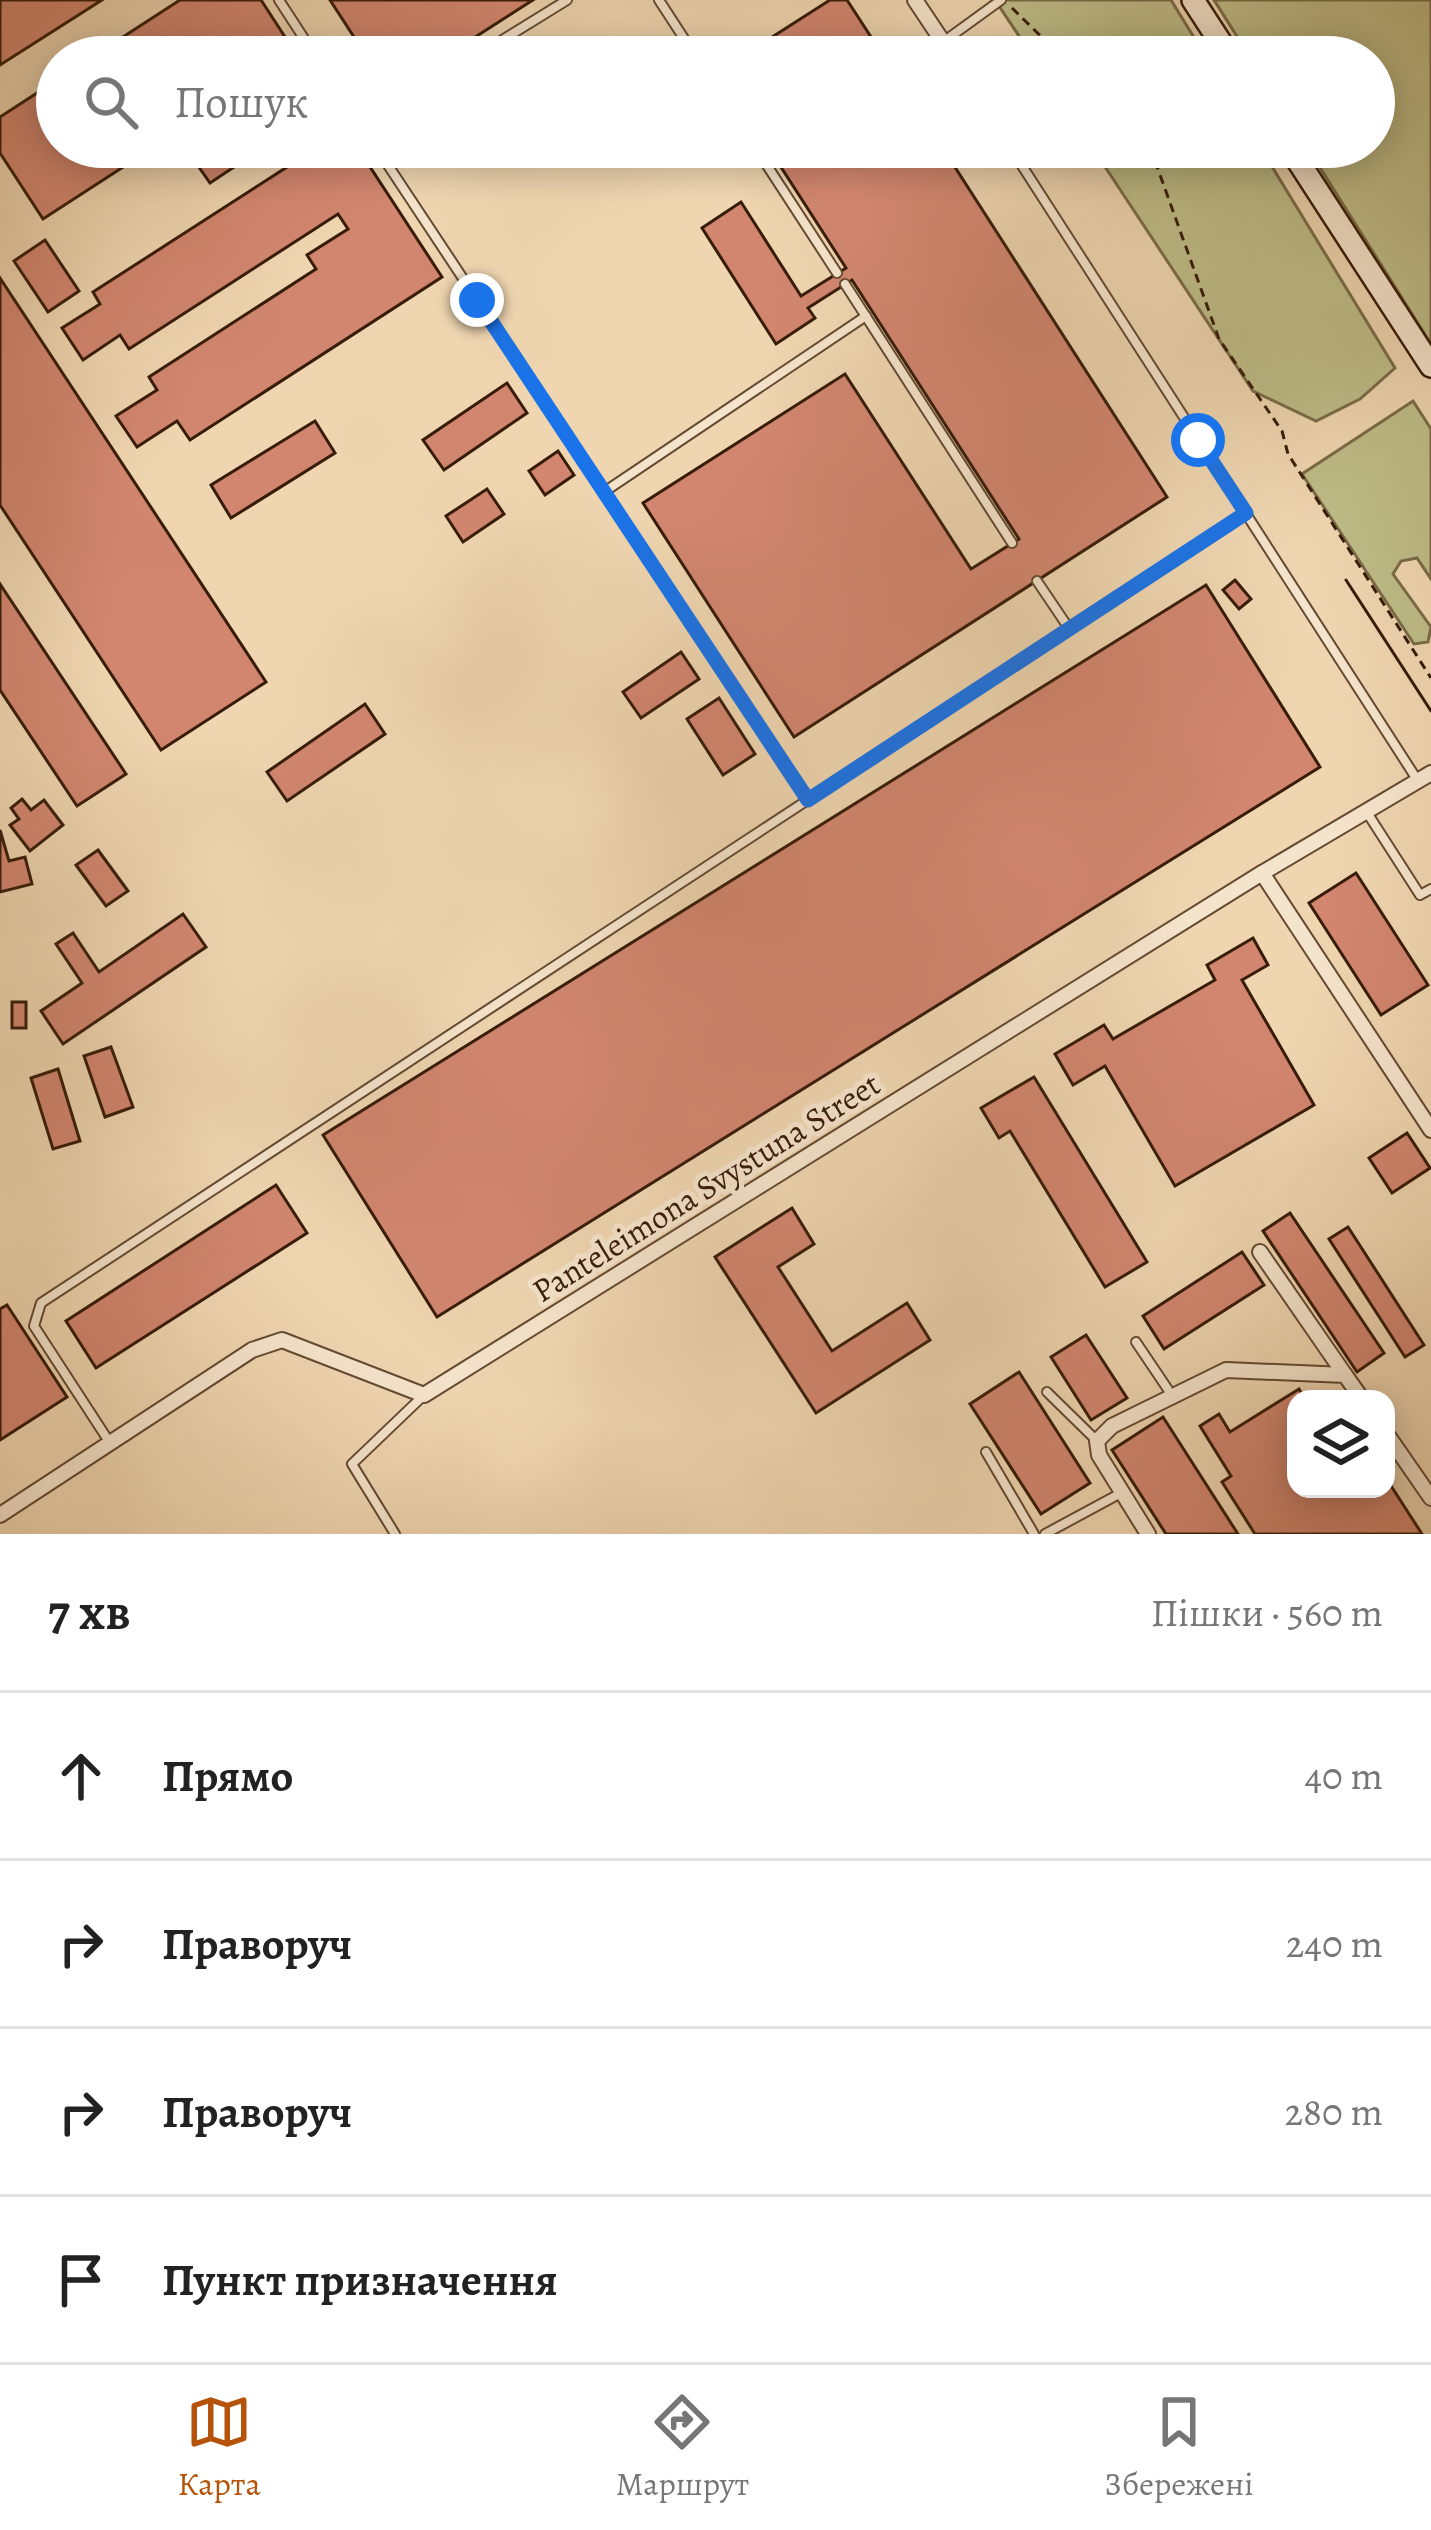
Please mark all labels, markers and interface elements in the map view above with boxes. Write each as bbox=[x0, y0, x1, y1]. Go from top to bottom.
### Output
search box bbox=[36, 36, 1395, 168]
icon: search bbox=[78, 69, 144, 135]
text: Пошук bbox=[174, 71, 308, 133]
route end bbox=[450, 273, 504, 327]
route start bbox=[1171, 413, 1225, 467]
street label: Panteleimona Svystuna Street bbox=[524, 1061, 889, 1313]
map controls bbox=[1287, 1390, 1395, 1498]
button: layers bbox=[1287, 1390, 1395, 1498]
text: 7 хв bbox=[48, 1577, 130, 1647]
text: Пішки · 560 m bbox=[1151, 1586, 1383, 1639]
icon: ahead bbox=[48, 1743, 114, 1809]
text: Прямо bbox=[162, 1745, 293, 1807]
text: 40 m bbox=[1304, 1749, 1383, 1802]
icon: right bbox=[48, 1911, 114, 1977]
text: Праворуч bbox=[162, 1913, 352, 1975]
text: 240 m bbox=[1286, 1917, 1383, 1970]
icon: right bbox=[48, 2079, 114, 2145]
text: Праворуч bbox=[162, 2081, 352, 2143]
text: 280 m bbox=[1285, 2085, 1383, 2138]
icon: arrive bbox=[48, 2247, 114, 2313]
text: Пункт призначення bbox=[162, 2249, 558, 2311]
tab: Карта bbox=[177, 2389, 261, 2506]
tab: Маршрут bbox=[616, 2389, 749, 2506]
tab: Збережені bbox=[1104, 2389, 1253, 2506]

